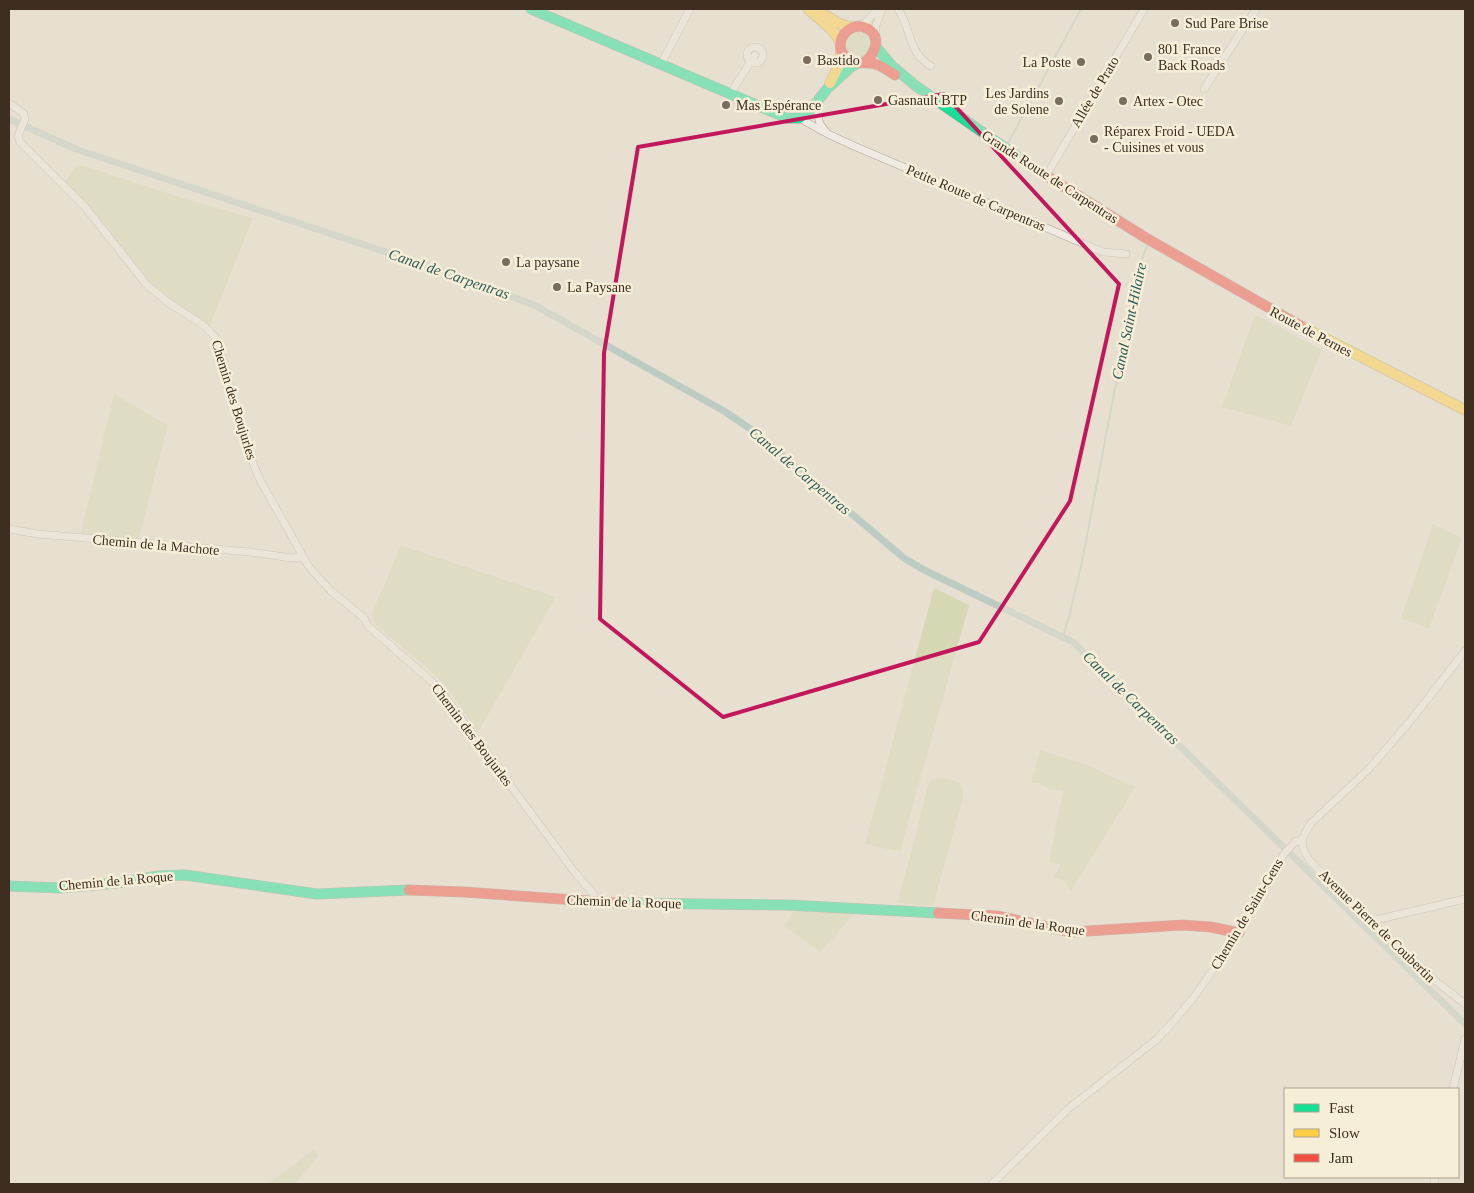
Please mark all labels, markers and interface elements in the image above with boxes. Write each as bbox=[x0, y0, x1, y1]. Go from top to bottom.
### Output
place label: Sud Pare Brise bbox=[1185, 16, 1268, 31]
marker: Sud Pare Brise bbox=[1169, 17, 1181, 29]
place label: 801 France Back Roads bbox=[1158, 42, 1225, 73]
marker: 801 France Back Roads bbox=[1142, 51, 1154, 63]
place label: Bastido bbox=[817, 53, 860, 68]
marker: Bastido bbox=[801, 54, 813, 66]
street label: Allée de Prato bbox=[1068, 54, 1122, 130]
place label: La Poste bbox=[1022, 55, 1071, 70]
marker: La Poste bbox=[1075, 56, 1087, 68]
place label: Les Jardins de Solene bbox=[986, 86, 1049, 117]
place label: Gasnault BTP bbox=[888, 93, 967, 108]
marker: Gasnault BTP bbox=[872, 94, 884, 106]
place label: Artex - Otec bbox=[1133, 94, 1203, 109]
marker: Les Jardins de Solene bbox=[1053, 95, 1065, 107]
marker: Artex - Otec bbox=[1117, 95, 1129, 107]
place label: Mas Espérance bbox=[736, 98, 821, 113]
marker: Mas Espérance bbox=[720, 99, 732, 111]
place label: Réparex Froid - UEDA - Cuisines et vous bbox=[1104, 124, 1236, 155]
street label: Grande Route de Carpentras bbox=[979, 127, 1121, 227]
marker: Réparex Froid - UEDA - Cuisines et vous bbox=[1088, 133, 1100, 145]
street label: Petite Route de Carpentras bbox=[904, 162, 1048, 234]
water label: Canal de Carpentras bbox=[387, 246, 512, 302]
place label: La paysane bbox=[516, 255, 579, 270]
marker: La paysane bbox=[500, 256, 512, 268]
water label: Canal Saint-Hilaire bbox=[1109, 261, 1149, 381]
place label: La Paysane bbox=[567, 280, 631, 295]
marker: La Paysane bbox=[551, 281, 563, 293]
street label: Route de Pernes bbox=[1267, 304, 1355, 360]
street label: Chemin des Boujurles bbox=[209, 338, 259, 462]
water label: Canal de Carpentras bbox=[746, 424, 854, 518]
street label: Chemin de la Machote bbox=[92, 532, 220, 558]
water label: Canal de Carpentras bbox=[1080, 648, 1182, 748]
street label: Chemin des Boujurles bbox=[429, 681, 515, 789]
street label: Chemin de Saint-Gens bbox=[1208, 856, 1286, 972]
street label: Avenue Pierre de Coubertin bbox=[1316, 867, 1438, 985]
street label: Chemin de la Roque bbox=[58, 869, 174, 893]
street label: Chemin de la Roque bbox=[566, 893, 682, 911]
street label: Chemin de la Roque bbox=[970, 908, 1086, 938]
legend bbox=[1284, 1088, 1459, 1178]
text: Fast bbox=[1329, 1100, 1355, 1116]
text: Slow bbox=[1329, 1125, 1360, 1141]
text: Jam bbox=[1329, 1150, 1353, 1166]

